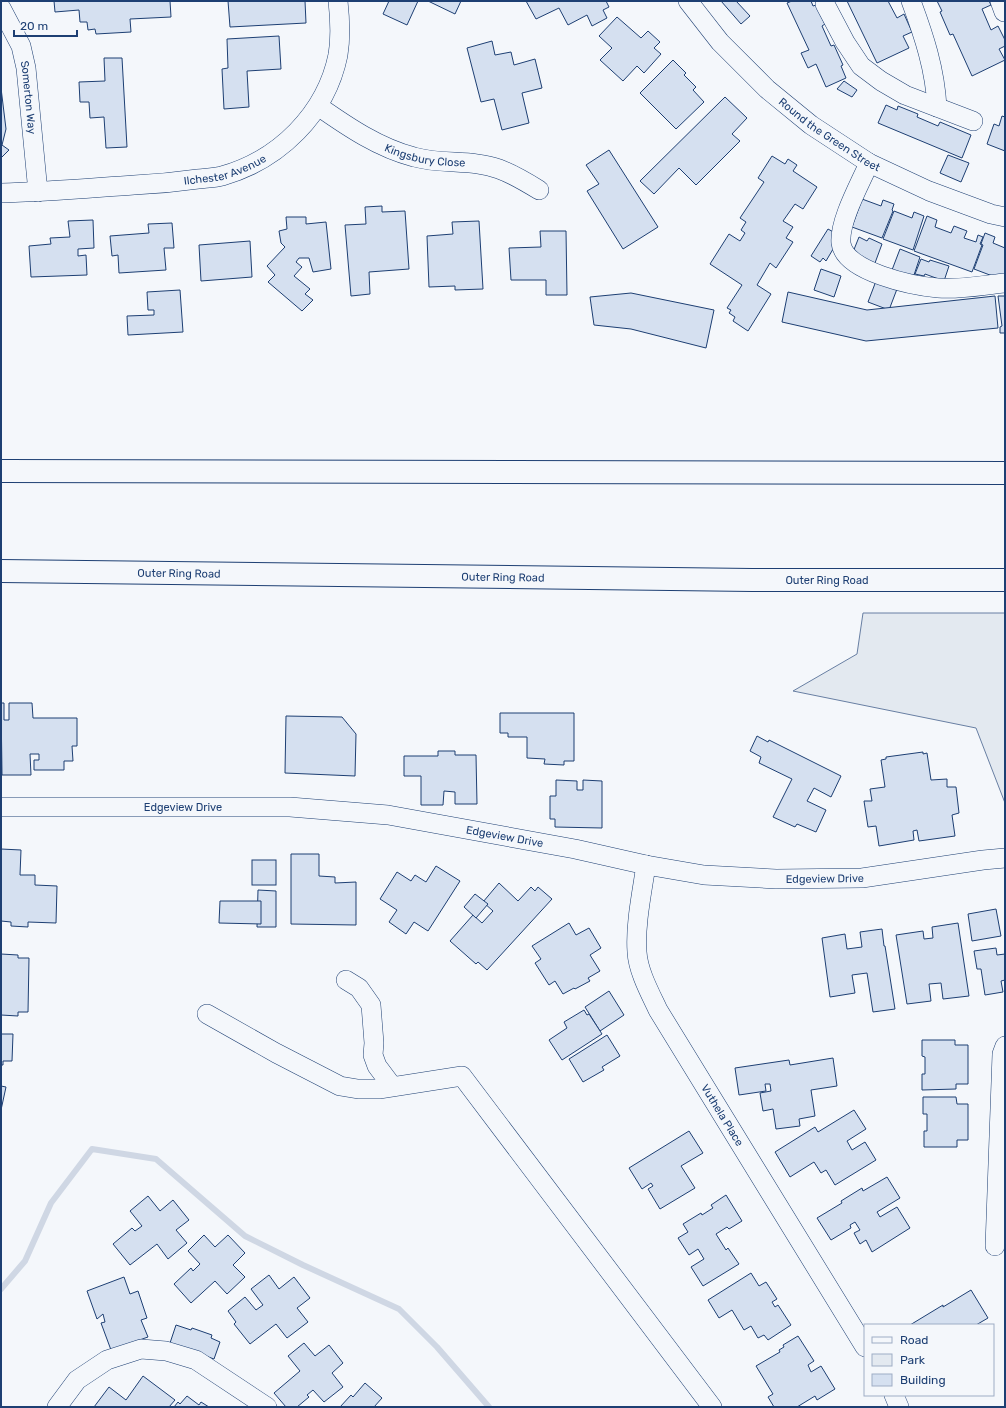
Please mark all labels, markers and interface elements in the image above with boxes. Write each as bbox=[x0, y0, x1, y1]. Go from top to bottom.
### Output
scale bar bbox=[14, 12, 77, 38]
text: 20 m bbox=[20, 19, 48, 33]
street label: Somerton Way bbox=[18, 59, 38, 135]
street label: Round the Green Street bbox=[776, 95, 883, 175]
street label: Kingsbury Close bbox=[383, 141, 466, 170]
street label: Ilchester Avenue bbox=[183, 152, 269, 188]
street label: Outer Ring Road bbox=[137, 567, 221, 581]
street label: Outer Ring Road bbox=[461, 571, 545, 585]
street label: Outer Ring Road bbox=[785, 574, 869, 587]
street label: Edgeview Drive bbox=[144, 801, 222, 814]
street label: Edgeview Drive bbox=[465, 823, 544, 850]
street label: Edgeview Drive bbox=[786, 872, 864, 886]
street label: Vuthela Place bbox=[698, 1082, 746, 1149]
legend bbox=[864, 1324, 994, 1396]
text: Road bbox=[900, 1333, 928, 1347]
text: Park bbox=[900, 1353, 926, 1367]
text: Building bbox=[900, 1373, 946, 1387]

